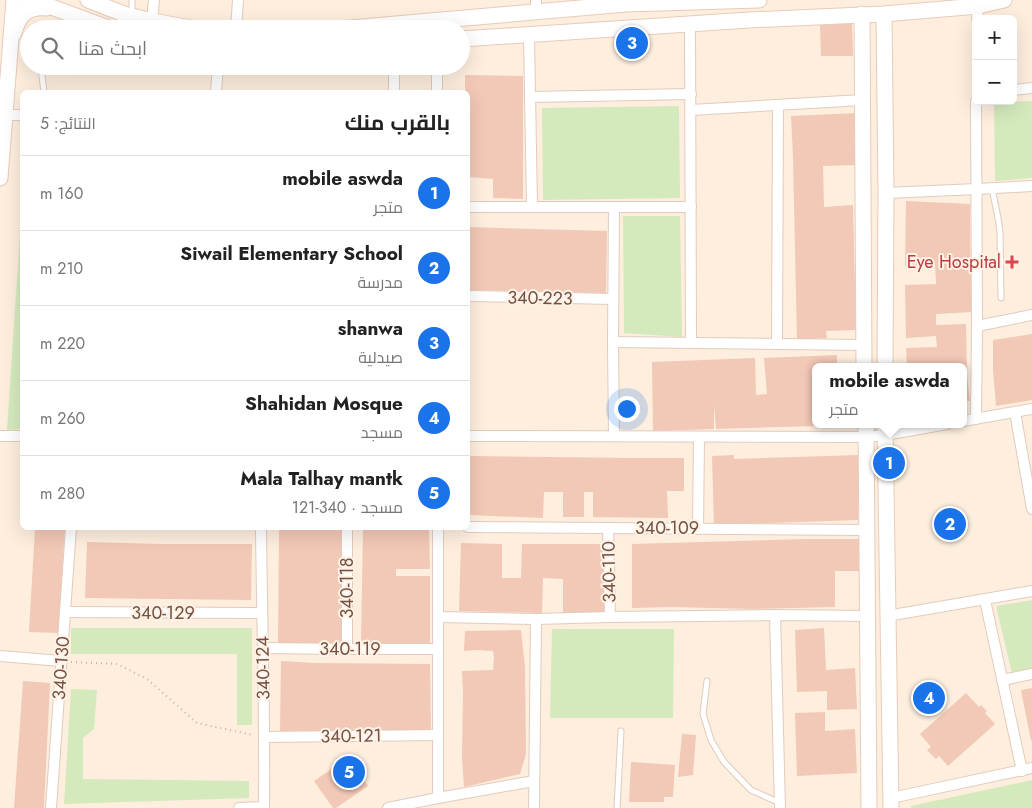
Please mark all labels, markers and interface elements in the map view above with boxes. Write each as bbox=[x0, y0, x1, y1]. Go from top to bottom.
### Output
map controls bbox=[972, 15, 1017, 105]
button: + bbox=[972, 15, 1017, 60]
search box bbox=[20, 20, 470, 75]
pin: 3 bbox=[616, 24, 648, 62]
icon: search bbox=[38, 34, 66, 62]
text: ابحث هنا bbox=[78, 35, 147, 62]
button: − bbox=[972, 60, 1017, 105]
text: بالقرب منك bbox=[345, 108, 450, 138]
text: النتائج: 5 bbox=[40, 112, 96, 135]
text: mobile aswda bbox=[282, 165, 403, 192]
text: 160 m bbox=[40, 182, 83, 205]
text: 1 bbox=[430, 182, 438, 205]
text: متجر bbox=[374, 196, 403, 219]
text: Siwail Elementary School bbox=[180, 240, 403, 267]
place label: Eye Hospital bbox=[907, 249, 1001, 275]
marker: Eye Hospital bbox=[1005, 255, 1019, 269]
text: 210 m bbox=[40, 257, 83, 280]
text: 2 bbox=[429, 257, 439, 280]
text: مدرسة bbox=[357, 271, 403, 294]
street label: 340-223 bbox=[507, 284, 573, 312]
text: shanwa bbox=[338, 315, 403, 342]
text: 220 m bbox=[40, 332, 85, 355]
text: 3 bbox=[429, 332, 439, 355]
text: صيدلية bbox=[358, 346, 403, 369]
popup bbox=[812, 363, 967, 428]
text: mobile aswda bbox=[829, 367, 950, 394]
text: Shahidan Mosque bbox=[245, 390, 403, 417]
your location bbox=[614, 396, 640, 422]
text: متجر bbox=[829, 398, 859, 421]
text: 260 m bbox=[40, 407, 85, 430]
text: 4 bbox=[428, 407, 440, 430]
text: مسجد bbox=[361, 421, 403, 444]
pin: 1 bbox=[873, 444, 905, 482]
text: Mala Talhay mantk bbox=[240, 465, 403, 492]
text: 280 m bbox=[40, 482, 85, 505]
text: 5 bbox=[429, 482, 439, 505]
text: مسجد · 340-121 bbox=[292, 496, 403, 519]
pin: 2 bbox=[934, 505, 966, 543]
street label: 340-109 bbox=[635, 515, 699, 541]
street label: 340-110 bbox=[595, 541, 623, 603]
street label: 340-118 bbox=[334, 558, 360, 618]
street label: 340-129 bbox=[131, 600, 195, 626]
street label: 340-130 bbox=[46, 635, 76, 701]
street label: 340-124 bbox=[249, 636, 277, 700]
street label: 340-119 bbox=[319, 636, 381, 662]
pin: 4 bbox=[913, 679, 945, 717]
street label: 340-121 bbox=[320, 722, 382, 750]
pin: 5 bbox=[333, 753, 365, 791]

